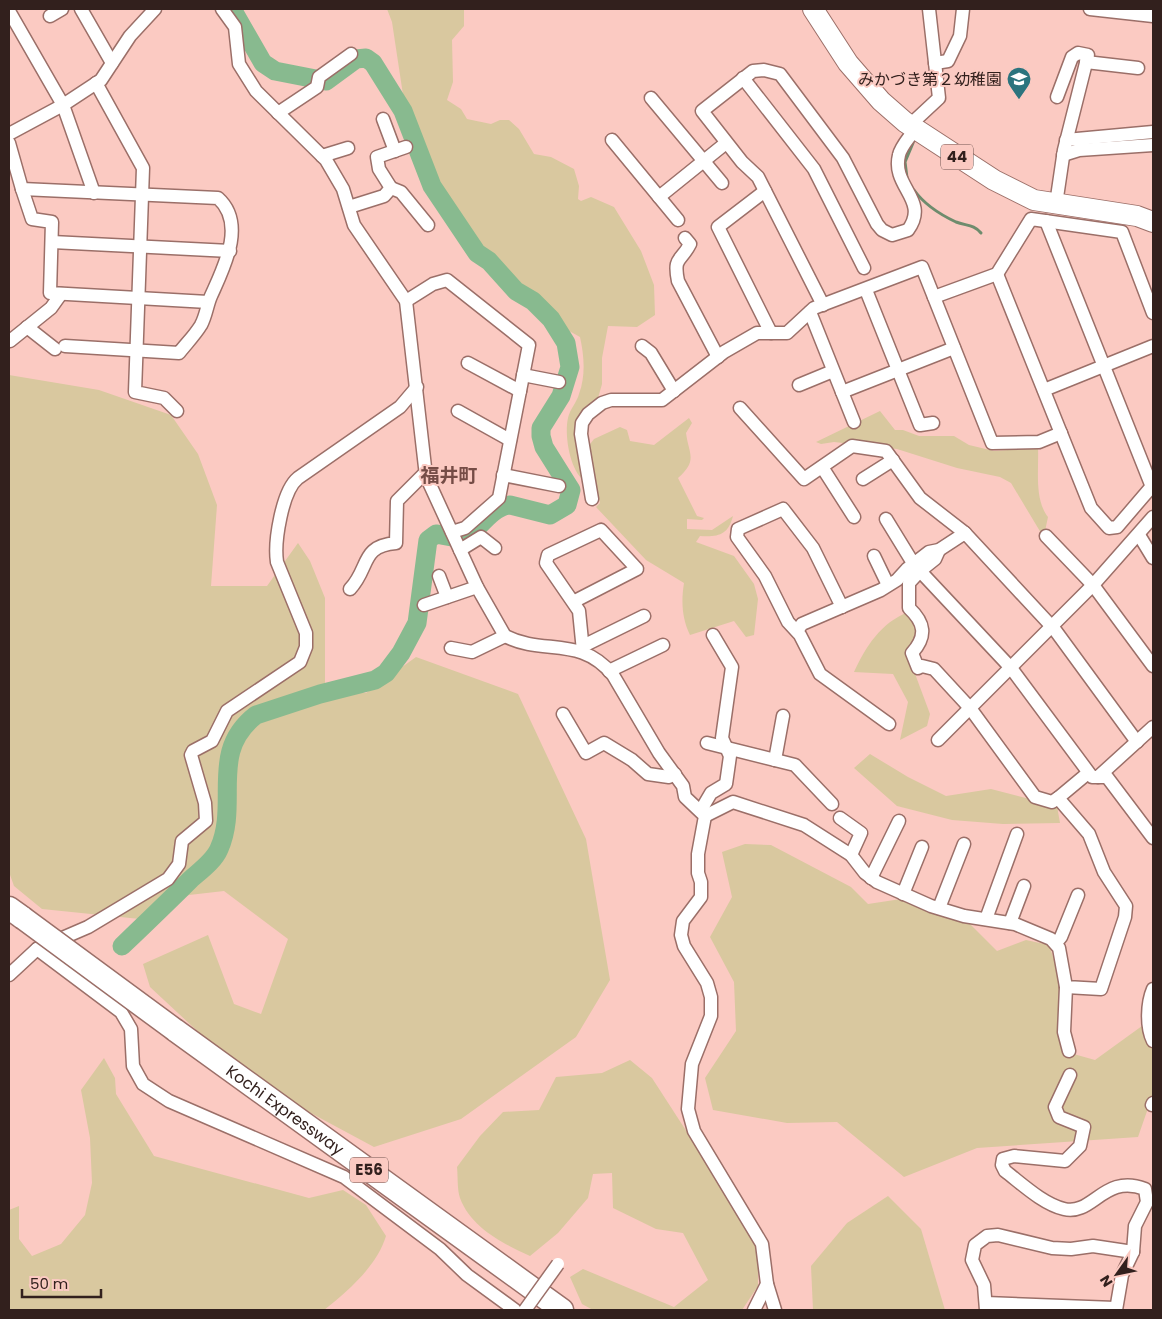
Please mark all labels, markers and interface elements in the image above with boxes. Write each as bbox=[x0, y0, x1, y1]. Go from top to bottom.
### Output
school or university icon: みかづき第２幼稚園 bbox=[1006, 66, 1032, 100]
place label: みかづき第２幼稚園 bbox=[858, 68, 1002, 91]
road number: 44 bbox=[941, 144, 973, 170]
district label: 福井町 bbox=[420, 462, 478, 489]
street label: Kochi Expressway bbox=[221, 1060, 348, 1161]
road number: E56 bbox=[350, 1158, 388, 1182]
north arrow bbox=[1092, 1249, 1142, 1299]
scale bar bbox=[22, 1266, 101, 1298]
text: N bbox=[1095, 1271, 1117, 1291]
text: 50 m bbox=[30, 1273, 68, 1294]

